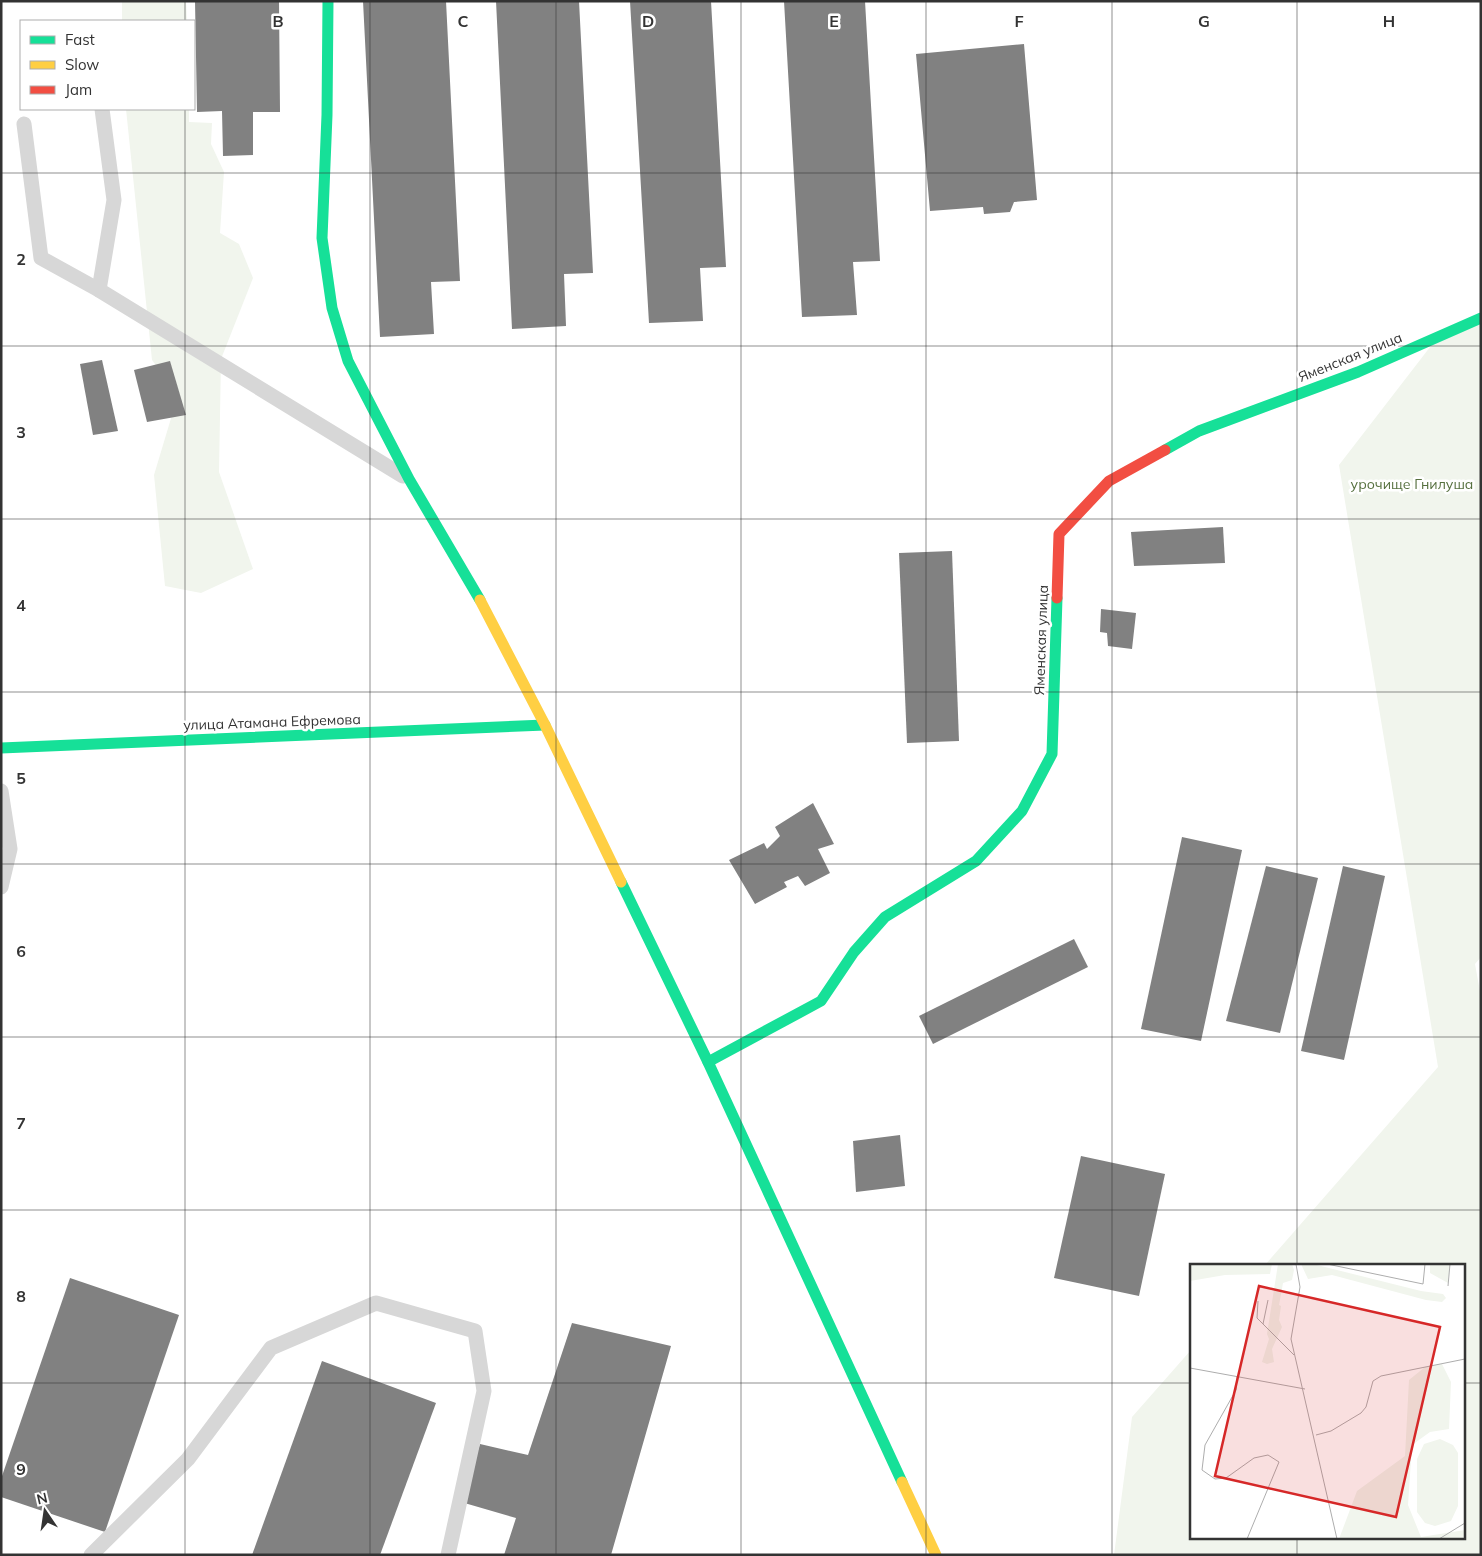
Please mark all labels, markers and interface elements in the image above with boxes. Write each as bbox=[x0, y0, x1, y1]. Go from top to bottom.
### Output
text: B bbox=[272, 11, 284, 31]
text: C bbox=[458, 11, 469, 31]
text: D bbox=[642, 11, 654, 31]
text: E bbox=[829, 11, 839, 31]
text: F bbox=[1014, 11, 1024, 31]
text: G bbox=[1198, 11, 1210, 31]
text: H bbox=[1383, 11, 1395, 31]
legend bbox=[20, 20, 195, 110]
text: Fast bbox=[65, 30, 95, 49]
text: Slow bbox=[65, 55, 99, 74]
text: Jam bbox=[65, 80, 92, 99]
text: 2 bbox=[16, 249, 26, 269]
street label: Яменская улица bbox=[1295, 328, 1405, 386]
text: 3 bbox=[16, 422, 26, 442]
park label: урочище Гнилуша bbox=[1351, 475, 1473, 493]
street label: Яменская улица bbox=[1030, 584, 1052, 696]
text: 4 bbox=[16, 595, 26, 615]
street label: улица Атамана Ефремова bbox=[183, 710, 361, 734]
text: 5 bbox=[16, 768, 26, 788]
text: 6 bbox=[16, 941, 26, 961]
text: 7 bbox=[16, 1113, 26, 1133]
inset map bbox=[1190, 1264, 1464, 1538]
text: 8 bbox=[16, 1286, 26, 1306]
text: 9 bbox=[16, 1459, 26, 1479]
north arrow bbox=[20, 1486, 70, 1536]
text: N bbox=[35, 1488, 49, 1508]

